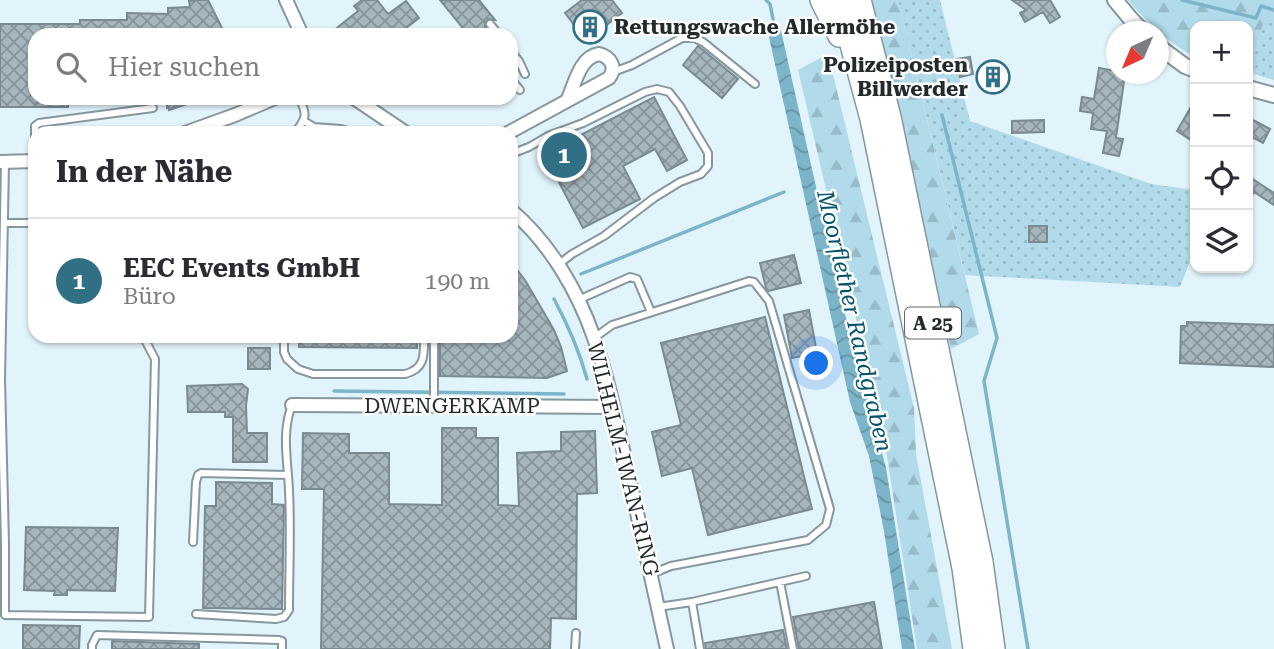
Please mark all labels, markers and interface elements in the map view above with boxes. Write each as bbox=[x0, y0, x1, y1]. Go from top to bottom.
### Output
building icon: Rettungswache Allermöhe bbox=[571, 8, 609, 46]
place label: Rettungswache Allermöhe bbox=[614, 15, 895, 39]
north arrow bbox=[1106, 21, 1169, 84]
map controls bbox=[1190, 21, 1253, 273]
button: + bbox=[1190, 21, 1253, 84]
search box bbox=[28, 28, 518, 105]
icon: search bbox=[52, 48, 90, 86]
text: Hier suchen bbox=[108, 52, 260, 82]
place label: Polizeiposten Billwerder bbox=[823, 53, 968, 101]
building icon: Polizeiposten Billwerder bbox=[974, 58, 1012, 96]
button: − bbox=[1190, 84, 1253, 147]
pin: 1 bbox=[541, 129, 587, 181]
button: locate bbox=[1190, 147, 1253, 210]
text: In der Nähe bbox=[56, 154, 232, 189]
water label: Moorflether Randgraben bbox=[811, 187, 898, 455]
button: layers bbox=[1190, 210, 1253, 273]
text: EEC Events GmbH bbox=[123, 253, 360, 283]
text: 1 bbox=[73, 268, 85, 295]
text: 190 m bbox=[425, 268, 490, 295]
text: Büro bbox=[123, 283, 176, 310]
road number: A 25 bbox=[905, 308, 961, 338]
street label: WILHELM-IWAN-RING bbox=[582, 340, 664, 578]
your location bbox=[799, 346, 833, 380]
street label: DWENGERKAMP bbox=[364, 394, 540, 418]

